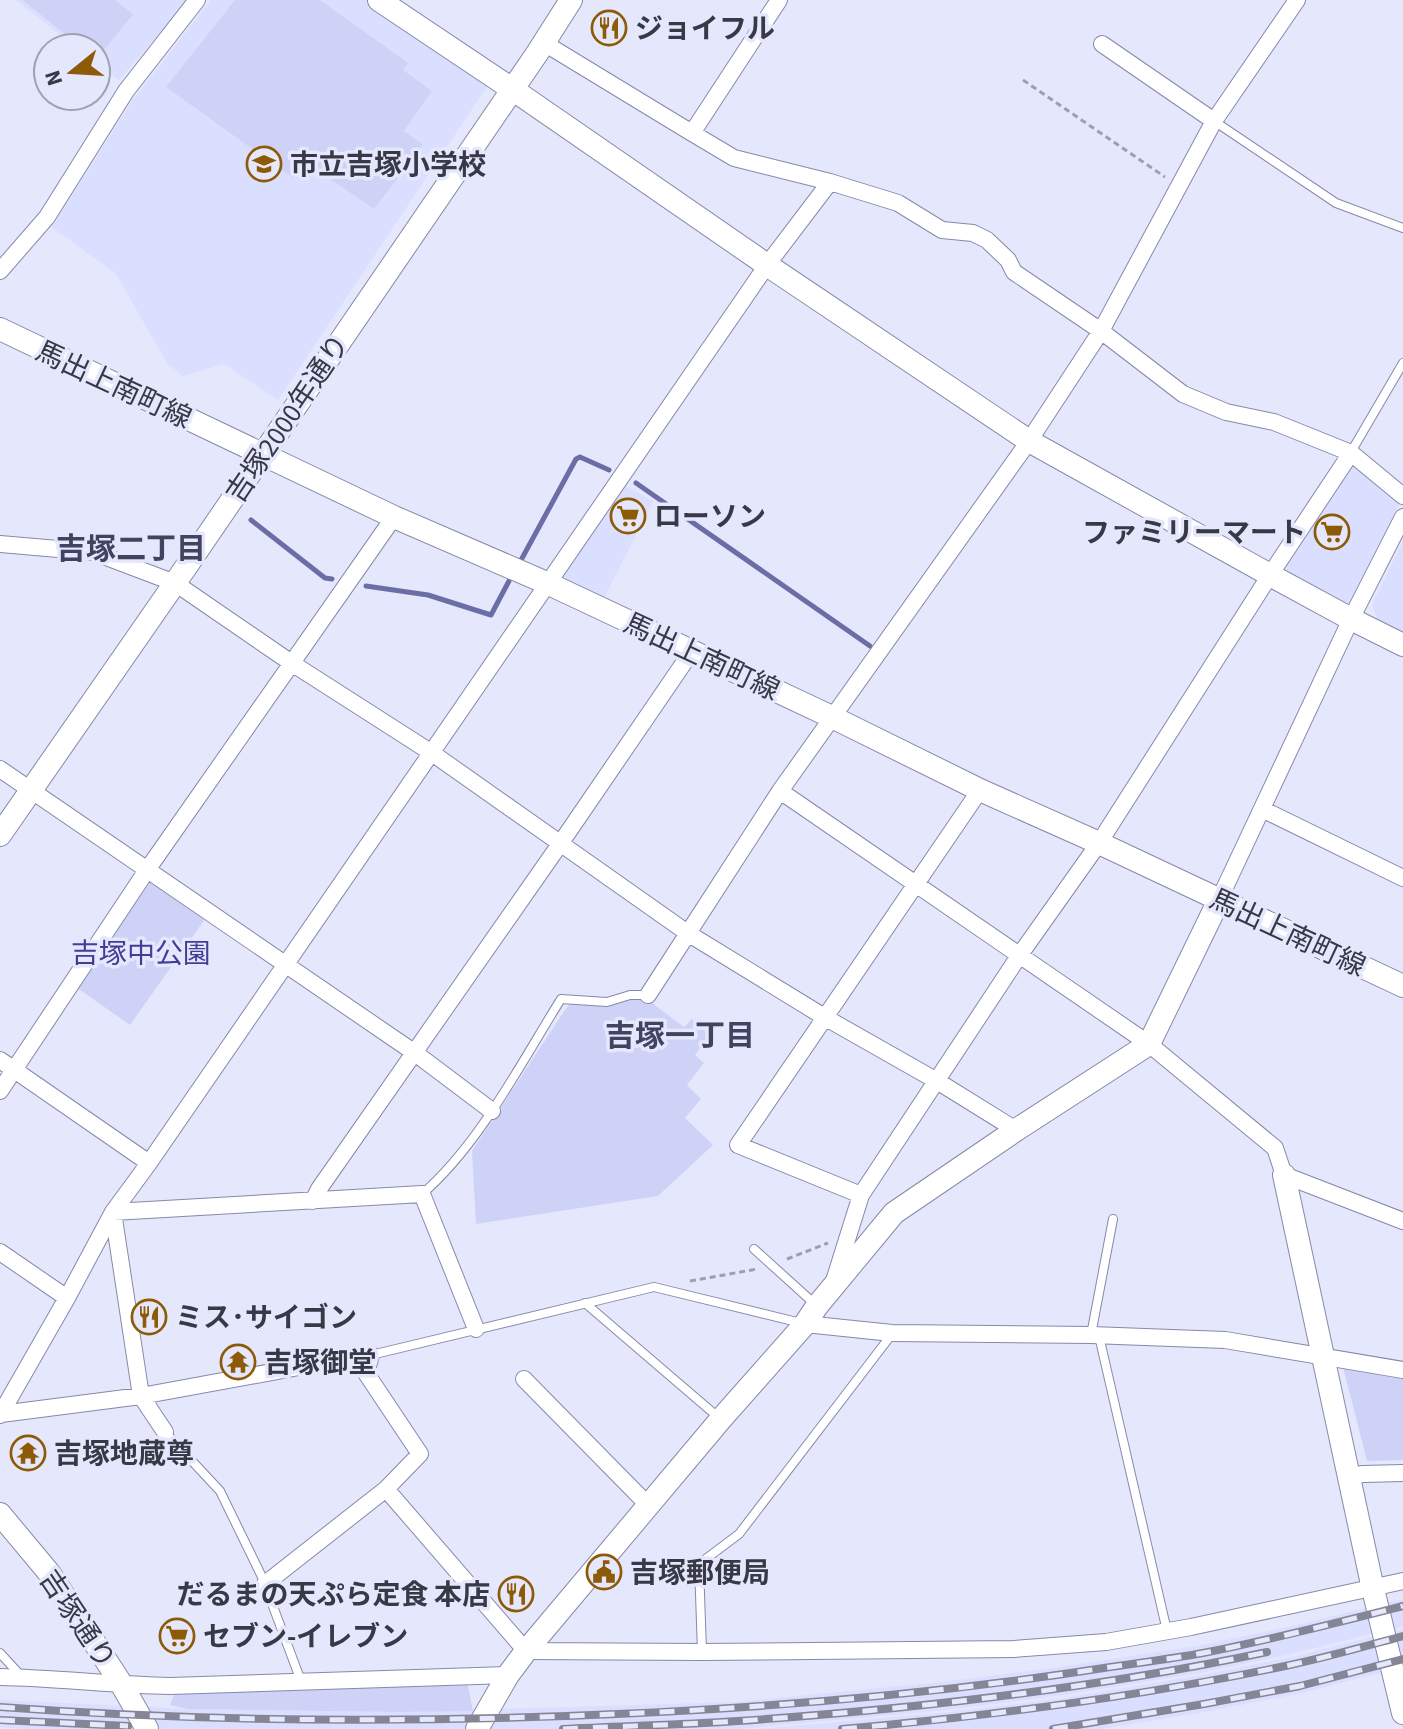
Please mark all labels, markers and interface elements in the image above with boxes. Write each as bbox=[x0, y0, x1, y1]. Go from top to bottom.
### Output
restaurant icon: ジョイフル bbox=[590, 9, 628, 47]
place label: ジョイフル bbox=[635, 9, 775, 49]
north arrow bbox=[32, 32, 112, 112]
text: N bbox=[36, 66, 71, 90]
school or university icon: 市立吉塚小学校 bbox=[245, 145, 283, 183]
place label: 市立吉塚小学校 bbox=[290, 145, 486, 185]
street label: 吉塚2000年通り bbox=[217, 326, 359, 511]
street label: 馬出上南町線 bbox=[29, 331, 198, 439]
supermarket icon: ローソン bbox=[609, 497, 647, 535]
place label: ローソン bbox=[654, 497, 766, 537]
place label: ファミリーマート bbox=[1082, 513, 1306, 553]
supermarket icon: ファミリーマート bbox=[1313, 513, 1351, 551]
district label: 吉塚二丁目 bbox=[56, 528, 206, 571]
street label: 馬出上南町線 bbox=[617, 603, 786, 711]
street label: 馬出上南町線 bbox=[1203, 879, 1372, 987]
park label: 吉塚中公園 bbox=[71, 934, 211, 974]
district label: 吉塚一丁目 bbox=[605, 1015, 755, 1058]
restaurant icon: ミス･サイゴン bbox=[130, 1298, 168, 1336]
place label: ミス･サイゴン bbox=[175, 1298, 357, 1338]
temple icon: 吉塚御堂 bbox=[219, 1343, 257, 1381]
place label: 吉塚御堂 bbox=[264, 1343, 376, 1383]
temple icon: 吉塚地蔵尊 bbox=[9, 1434, 47, 1472]
place label: 吉塚地蔵尊 bbox=[54, 1434, 194, 1474]
public building icon: 吉塚郵便局 bbox=[585, 1553, 623, 1591]
place label: 吉塚郵便局 bbox=[630, 1553, 770, 1593]
street label: 吉塚通り bbox=[29, 1562, 125, 1677]
place label: だるまの天ぷら定食 本店 bbox=[176, 1575, 490, 1615]
restaurant icon: だるまの天ぷら定食 本店 bbox=[497, 1575, 535, 1613]
supermarket icon: セブン-イレブン bbox=[158, 1617, 196, 1655]
place label: セブン-イレブン bbox=[203, 1617, 408, 1657]

